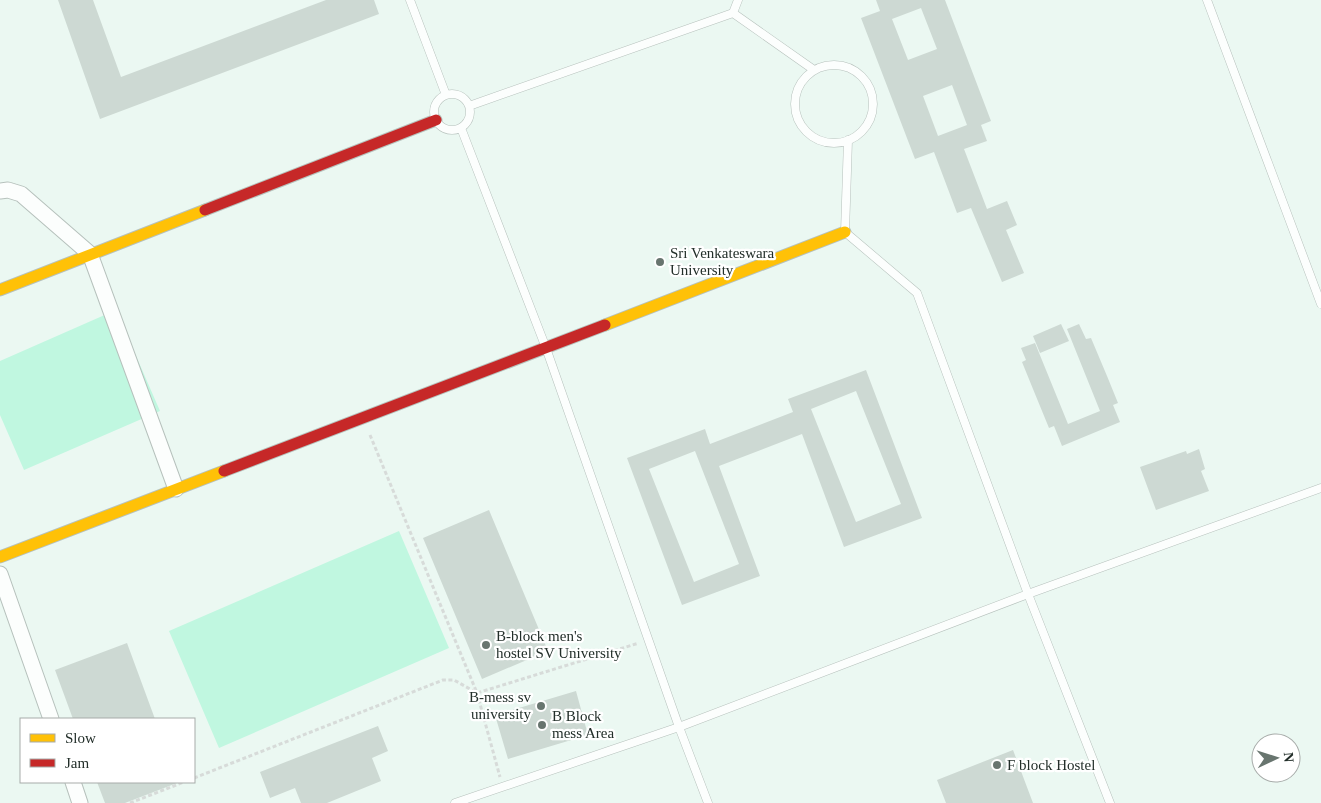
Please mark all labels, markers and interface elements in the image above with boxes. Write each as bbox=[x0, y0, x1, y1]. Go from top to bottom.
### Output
place label: Sri Venkateswara University bbox=[670, 245, 775, 278]
marker: Sri Venkateswara University bbox=[654, 256, 666, 268]
place label: B-block men's hostel SV University bbox=[496, 628, 622, 661]
marker: B-block men's hostel SV University bbox=[480, 639, 492, 651]
place label: B-mess sv university bbox=[469, 689, 531, 722]
marker: B-mess sv university bbox=[535, 700, 547, 712]
place label: B Block mess Area bbox=[552, 708, 614, 741]
legend bbox=[20, 718, 195, 783]
marker: B Block mess Area bbox=[536, 719, 548, 731]
text: Slow bbox=[65, 730, 96, 746]
north arrow bbox=[1251, 733, 1301, 783]
text: N bbox=[1281, 752, 1296, 763]
text: Jam bbox=[65, 755, 89, 771]
place label: F block Hostel bbox=[1007, 757, 1095, 773]
marker: F block Hostel bbox=[991, 759, 1003, 771]

